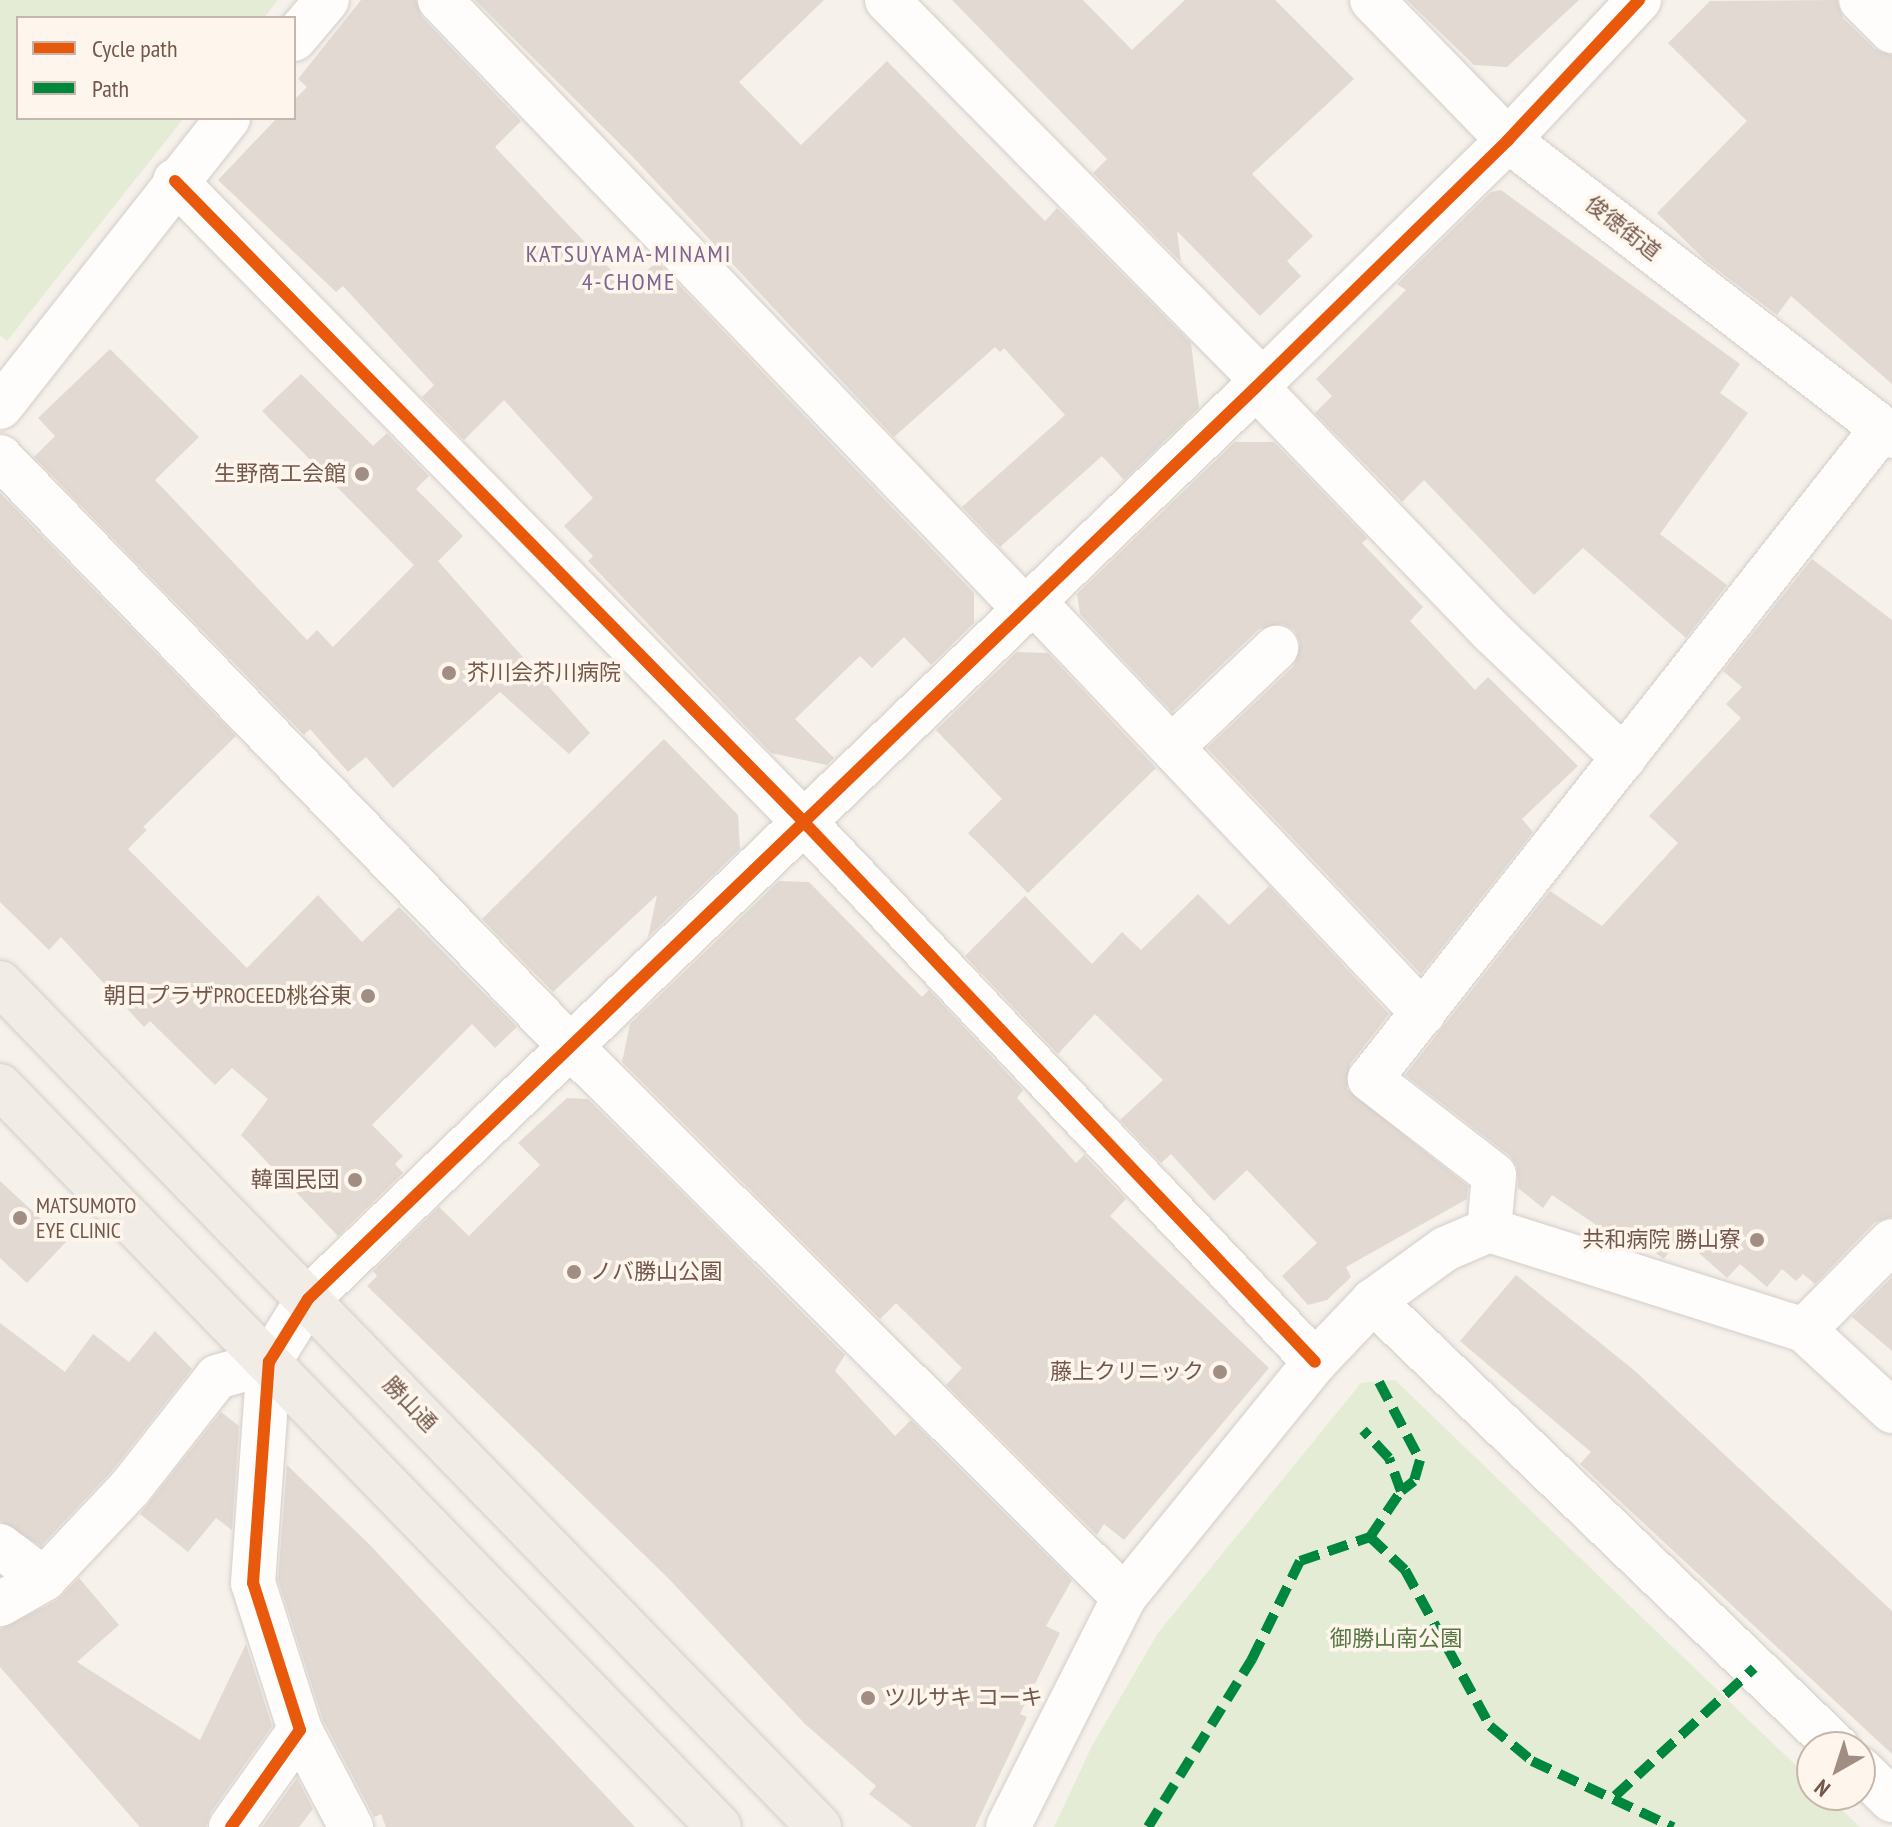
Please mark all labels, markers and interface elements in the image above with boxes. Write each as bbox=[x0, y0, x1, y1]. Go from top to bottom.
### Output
legend bbox=[16, 16, 296, 120]
text: Cycle path bbox=[92, 33, 178, 64]
text: Path bbox=[92, 73, 129, 104]
street label: 俊徳街道 bbox=[1580, 191, 1666, 265]
district label: KATSUYAMA-MINAMI 4-CHOME bbox=[526, 240, 732, 296]
place label: 生野商工会館 bbox=[214, 461, 346, 487]
marker: 生野商工会館 bbox=[353, 465, 371, 483]
place label: 芥川会芥川病院 bbox=[467, 660, 621, 686]
marker: 芥川会芥川病院 bbox=[438, 662, 460, 684]
place label: 朝日プラザPROCEED桃谷東 bbox=[104, 983, 352, 1009]
marker: 朝日プラザPROCEED桃谷東 bbox=[359, 987, 377, 1005]
place label: 韓国民団 bbox=[251, 1167, 339, 1193]
marker: 韓国民団 bbox=[346, 1171, 364, 1189]
place label: MATSUMOTO EYE CLINIC bbox=[36, 1192, 136, 1244]
marker: MATSUMOTO EYE CLINIC bbox=[11, 1209, 29, 1227]
place label: 共和病院 勝山寮 bbox=[1582, 1227, 1741, 1253]
marker: 共和病院 勝山寮 bbox=[1748, 1231, 1766, 1249]
place label: ノバ勝山公園 bbox=[590, 1259, 722, 1285]
marker: ノバ勝山公園 bbox=[565, 1263, 583, 1281]
place label: 藤上クリニック bbox=[1050, 1359, 1204, 1385]
marker: 藤上クリニック bbox=[1211, 1363, 1229, 1381]
street label: 勝山通 bbox=[378, 1371, 442, 1437]
park label: 御勝山南公園 bbox=[1330, 1626, 1462, 1652]
place label: ツルサキ コーキ bbox=[884, 1685, 1043, 1711]
marker: ツルサキ コーキ bbox=[859, 1689, 877, 1707]
north arrow bbox=[1796, 1731, 1876, 1811]
text: N bbox=[1809, 1773, 1836, 1803]

